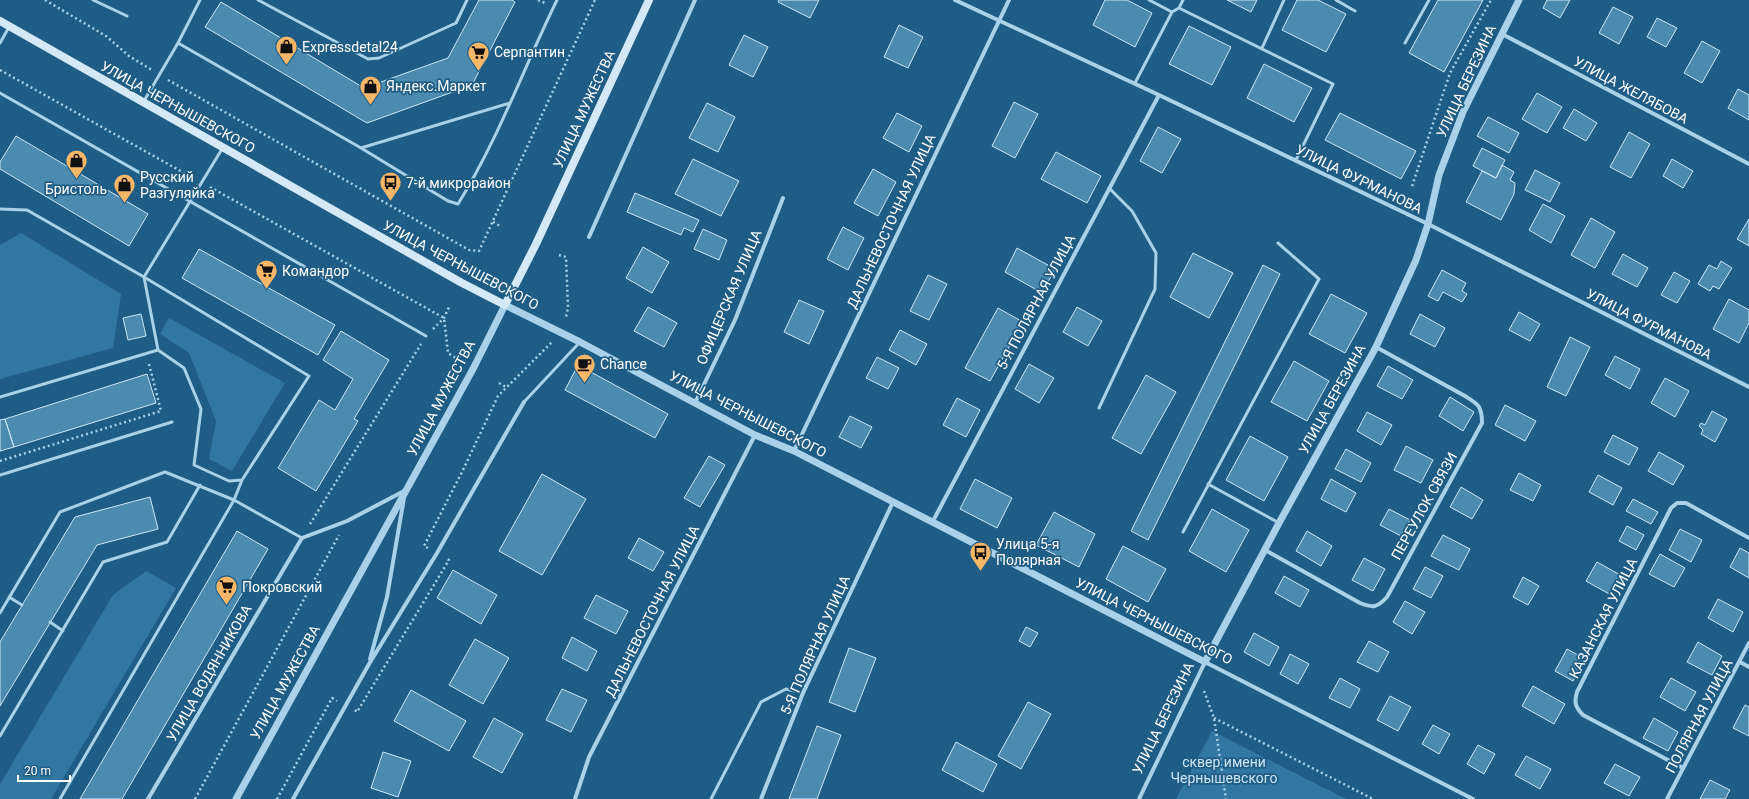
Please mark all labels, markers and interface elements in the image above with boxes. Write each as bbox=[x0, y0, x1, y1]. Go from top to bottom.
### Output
street label: УЛИЦА БЕРЕЗИНА bbox=[1433, 22, 1499, 140]
shop icon: Expressdetal24 bbox=[273, 34, 299, 67]
place label: Expressdetal24 bbox=[302, 39, 398, 55]
supermarket icon: Серпантин bbox=[466, 39, 492, 72]
place label: Серпантин bbox=[494, 44, 565, 60]
street label: УЛИЦА МУЖЕСТВА bbox=[550, 48, 618, 170]
street label: УЛИЦА ЖЕЛЯБОВА bbox=[1571, 53, 1691, 127]
street label: УЛИЦА ЧЕРНЫШЕВСКОГО bbox=[98, 58, 258, 156]
shop icon: Яндекс.Маркет bbox=[357, 73, 383, 106]
place label: Яндекс.Маркет bbox=[386, 78, 487, 94]
street label: ДАЛЬНЕВОСТОЧНАЯ УЛИЦА bbox=[843, 131, 939, 311]
street label: УЛИЦА ФУРМАНОВА bbox=[1293, 141, 1425, 217]
shop icon: Бристоль bbox=[63, 148, 89, 181]
place label: Русский Разгуляйка bbox=[140, 169, 215, 201]
bus stop icon: 7-й микрорайон bbox=[378, 170, 404, 203]
shop icon: Русский Разгуляйка bbox=[111, 172, 137, 205]
place label: 7-й микрорайон bbox=[406, 175, 511, 191]
place label: Бристоль bbox=[45, 181, 107, 197]
street label: УЛИЦА ЧЕРНЫШЕВСКОГО bbox=[380, 217, 542, 313]
street label: ОФИЦЕРСКАЯ УЛИЦА bbox=[693, 227, 765, 367]
street label: 5-Я ПОЛЯРНАЯ УЛИЦА bbox=[994, 232, 1078, 372]
supermarket icon: Командор bbox=[253, 258, 279, 291]
place label: Командор bbox=[282, 263, 349, 279]
street label: УЛИЦА ФУРМАНОВА bbox=[1584, 285, 1714, 363]
street label: УЛИЦА МУЖЕСТВА bbox=[404, 338, 478, 458]
street label: УЛИЦА БЕРЕЗИНА bbox=[1295, 342, 1369, 456]
cafe icon: Chance bbox=[572, 351, 598, 384]
place label: Chance bbox=[600, 356, 647, 372]
street label: УЛИЦА ЧЕРНЫШЕВСКОГО bbox=[667, 367, 829, 461]
street label: ПЕРЕУЛОК СВЯЗИ bbox=[1388, 450, 1460, 562]
street label: ДАЛЬНЕВОСТОЧНАЯ УЛИЦА bbox=[602, 522, 702, 700]
place label: Улица 5-я Полярная bbox=[996, 536, 1061, 568]
bus stop icon: Улица 5-я Полярная bbox=[967, 539, 993, 572]
street label: КАЗАНСКАЯ УЛИЦА bbox=[1566, 555, 1640, 681]
street label: 5-Я ПОЛЯРНАЯ УЛИЦА bbox=[777, 573, 853, 717]
supermarket icon: Покровский bbox=[214, 574, 240, 607]
street label: УЛИЦА ЧЕРНЫШЕВСКОГО bbox=[1073, 574, 1235, 668]
place label: Покровский bbox=[242, 579, 322, 595]
street label: УЛИЦА ВОДЯННИКОВА bbox=[163, 602, 255, 744]
street label: УЛИЦА МУЖЕСТВА bbox=[247, 622, 323, 742]
street label: ПОЛЯРНАЯ УЛИЦА bbox=[1662, 656, 1736, 776]
street label: УЛИЦА БЕРЕЗИНА bbox=[1129, 659, 1197, 777]
park label: сквер имени Чернышевского bbox=[1170, 754, 1278, 786]
scale bar bbox=[18, 757, 70, 783]
text: 20 m bbox=[24, 764, 51, 778]

